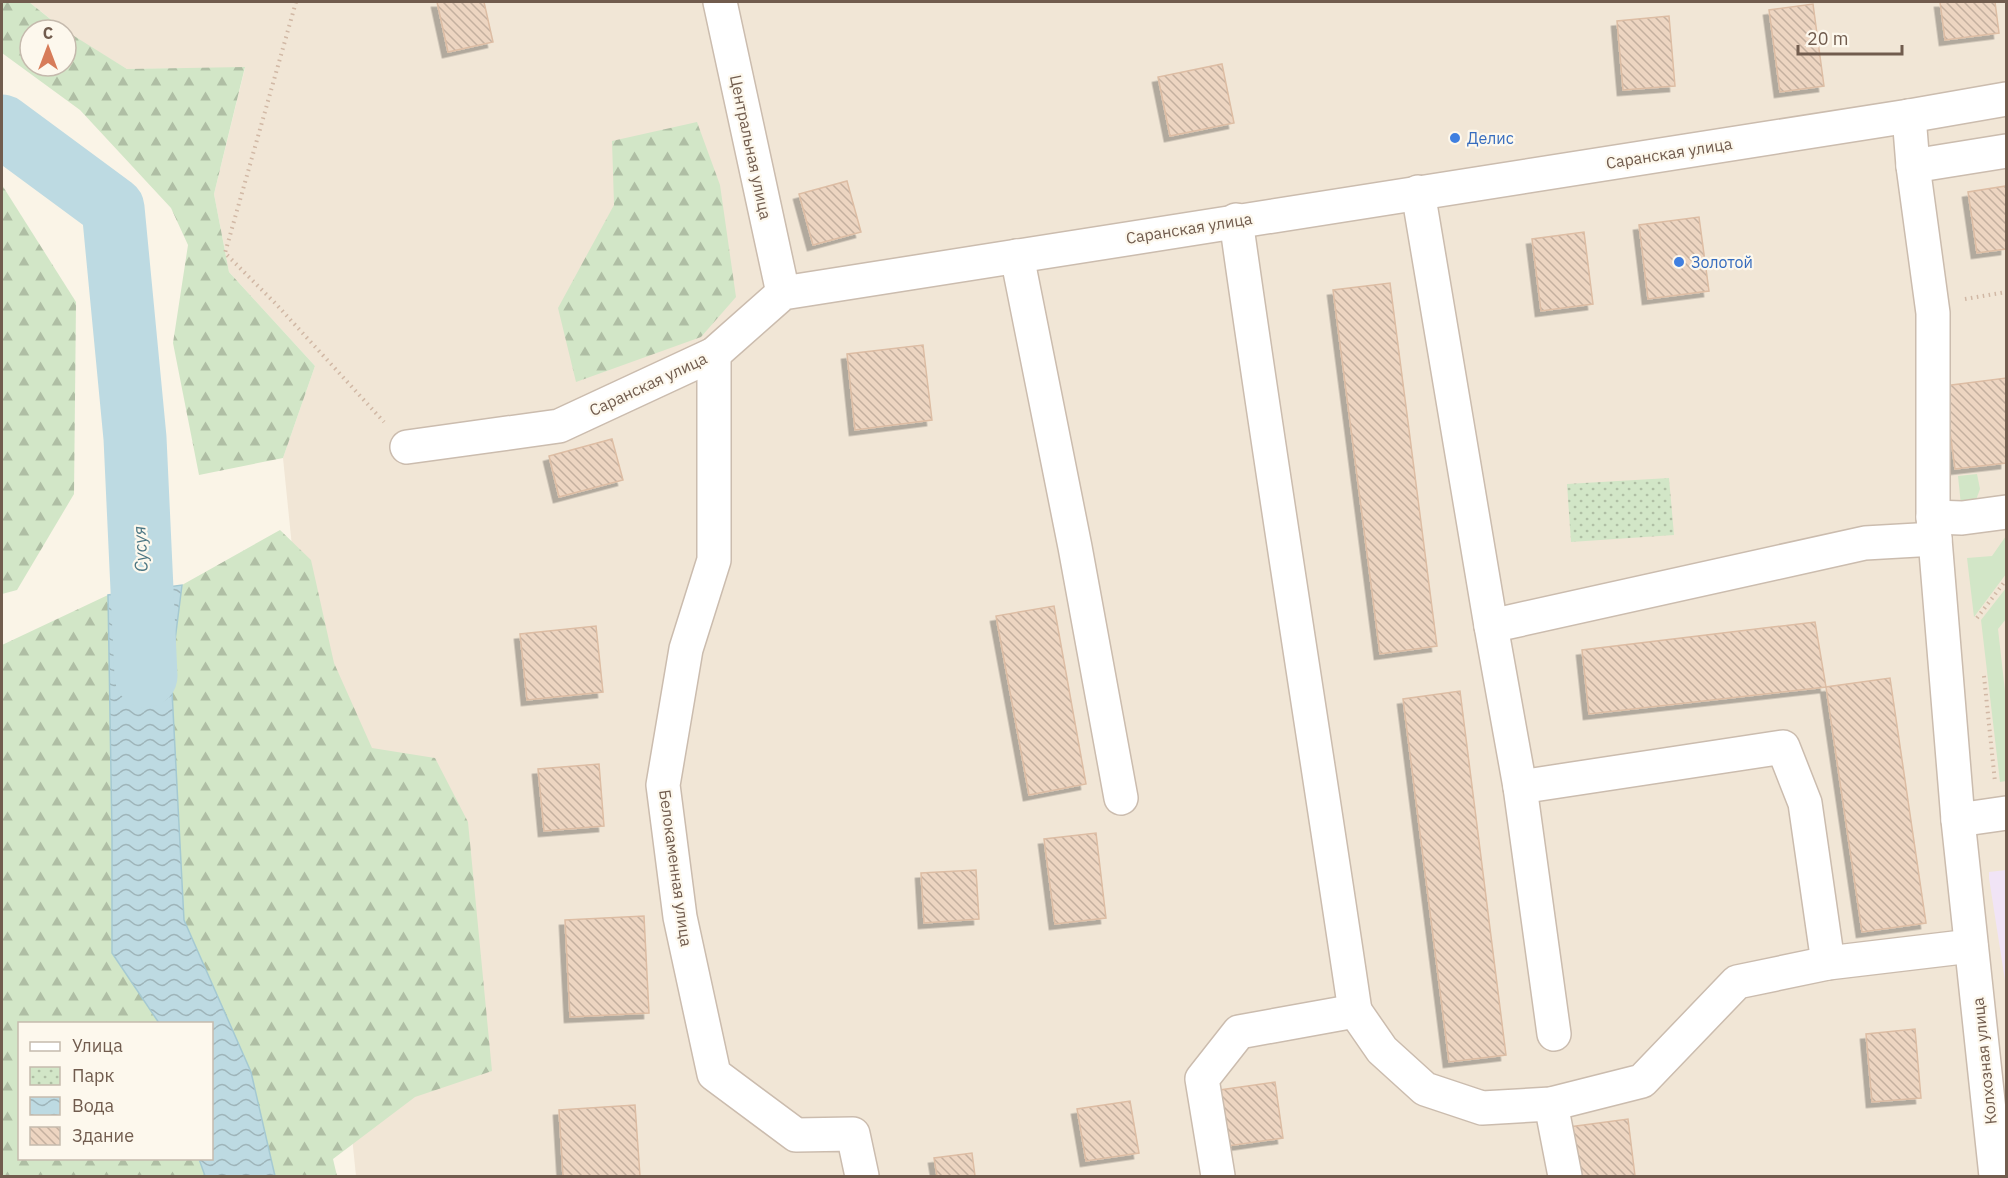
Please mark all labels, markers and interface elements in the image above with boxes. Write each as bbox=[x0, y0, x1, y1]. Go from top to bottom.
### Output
north arrow bbox=[18, 18, 78, 78]
scale bar bbox=[1798, 18, 1902, 56]
text: С bbox=[43, 23, 53, 43]
text: 20 m bbox=[1807, 27, 1849, 50]
street label: Центральная улица bbox=[726, 73, 776, 222]
place label: Делис bbox=[1467, 128, 1514, 148]
marker: Делис bbox=[1448, 131, 1462, 145]
street label: Саранская улица bbox=[1604, 133, 1734, 173]
street label: Саранская улица bbox=[1124, 208, 1254, 248]
place label: Золотой bbox=[1691, 252, 1753, 272]
marker: Золотой bbox=[1672, 255, 1686, 269]
street label: Саранская улица bbox=[586, 348, 710, 420]
water label: Сусуя bbox=[127, 525, 153, 573]
street label: Белокаменная улица bbox=[655, 788, 697, 948]
street label: Колхозная улица bbox=[1967, 996, 2001, 1125]
legend bbox=[18, 1022, 213, 1160]
text: Улица bbox=[72, 1034, 123, 1057]
text: Парк bbox=[72, 1064, 115, 1087]
text: Вода bbox=[72, 1094, 115, 1117]
text: Здание bbox=[72, 1124, 134, 1147]

